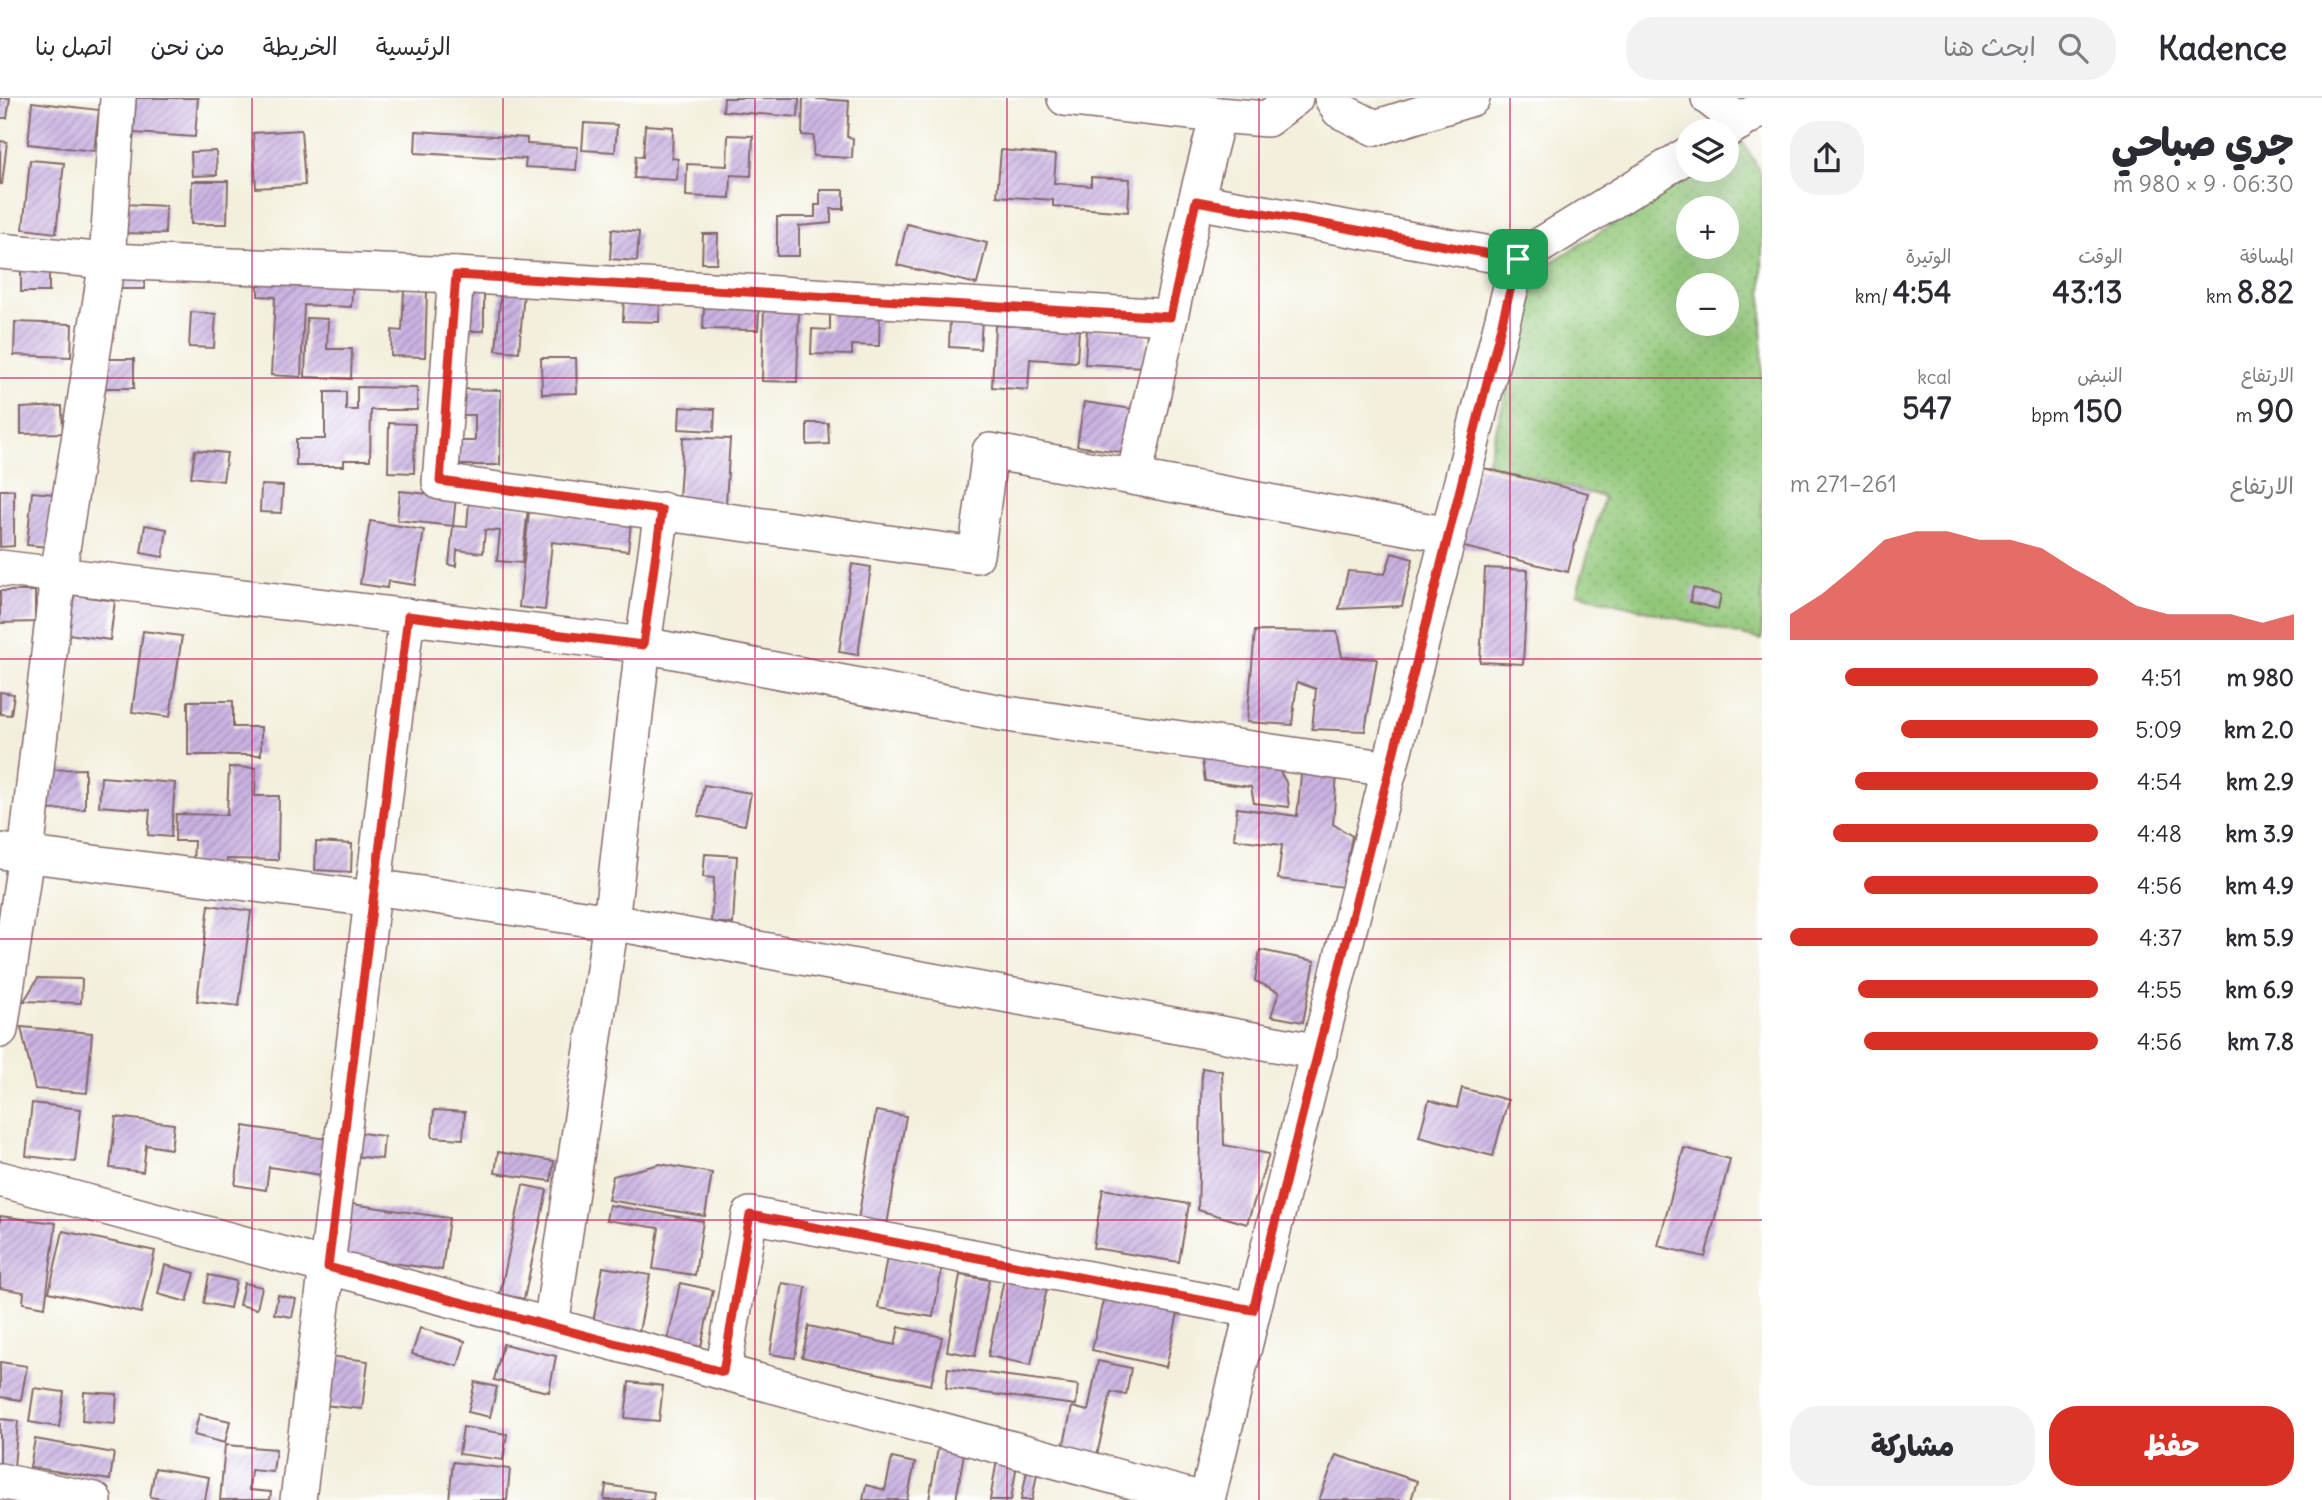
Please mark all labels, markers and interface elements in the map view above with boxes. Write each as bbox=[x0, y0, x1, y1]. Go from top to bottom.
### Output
search box bbox=[1626, 17, 2116, 80]
text: Kadence bbox=[2158, 27, 2287, 69]
icon: search bbox=[2054, 29, 2092, 67]
text: ابحث هنا bbox=[1943, 30, 2036, 63]
text: اتصل بنا bbox=[35, 31, 113, 61]
text: من نحن bbox=[151, 31, 225, 61]
text: الخريطة bbox=[263, 31, 338, 61]
text: الرئيسية bbox=[376, 31, 451, 61]
map controls bbox=[1676, 119, 1739, 336]
button: layers bbox=[1676, 119, 1739, 182]
text: جري صباحي bbox=[2112, 119, 2294, 166]
button: share bbox=[1790, 121, 1864, 195]
text: 06:30 · 9 × 980 m bbox=[2113, 169, 2294, 198]
button: + bbox=[1676, 196, 1739, 259]
pin bbox=[1488, 229, 1548, 289]
icon: arrive bbox=[1499, 240, 1537, 278]
text: الوتيرة bbox=[1905, 244, 1951, 268]
text: الوقت bbox=[2078, 244, 2123, 268]
text: المسافة bbox=[2240, 244, 2294, 268]
button: − bbox=[1676, 273, 1739, 336]
text: 4:54 bbox=[1893, 273, 1951, 311]
text: 43:13 bbox=[2053, 273, 2123, 311]
text: 8.82 bbox=[2237, 273, 2294, 311]
text: /km bbox=[1855, 284, 1893, 308]
text: km bbox=[2206, 284, 2237, 308]
text: النبض bbox=[2077, 363, 2123, 387]
text: الارتفاع bbox=[2241, 363, 2294, 387]
text: kcal bbox=[1917, 365, 1951, 389]
text: 547 bbox=[1902, 389, 1951, 427]
text: 150 bbox=[2074, 392, 2123, 430]
text: 90 bbox=[2257, 392, 2294, 430]
text: bpm bbox=[2031, 403, 2074, 427]
text: m bbox=[2236, 403, 2257, 427]
text: 261–271 m bbox=[1790, 469, 1897, 498]
text: الارتفاع bbox=[2230, 471, 2294, 500]
text: 4:51 bbox=[2141, 663, 2182, 692]
text: 980 m bbox=[2227, 663, 2294, 692]
text: 5:09 bbox=[2135, 715, 2182, 744]
text: 2.0 km bbox=[2224, 715, 2294, 744]
text: 4:54 bbox=[2137, 767, 2182, 796]
text: 2.9 km bbox=[2226, 767, 2294, 796]
text: 4:48 bbox=[2137, 819, 2182, 848]
text: 3.9 km bbox=[2226, 819, 2294, 848]
text: 4:56 bbox=[2137, 871, 2182, 900]
text: 4.9 km bbox=[2225, 871, 2294, 900]
text: 4:37 bbox=[2139, 923, 2182, 952]
text: 5.9 km bbox=[2225, 923, 2294, 952]
text: 4:55 bbox=[2137, 975, 2182, 1004]
text: 6.9 km bbox=[2225, 975, 2294, 1004]
text: 4:56 bbox=[2137, 1027, 2182, 1056]
text: 7.8 km bbox=[2227, 1027, 2294, 1056]
button: مشاركة bbox=[1790, 1406, 2035, 1486]
button: حفظ bbox=[2049, 1406, 2294, 1486]

